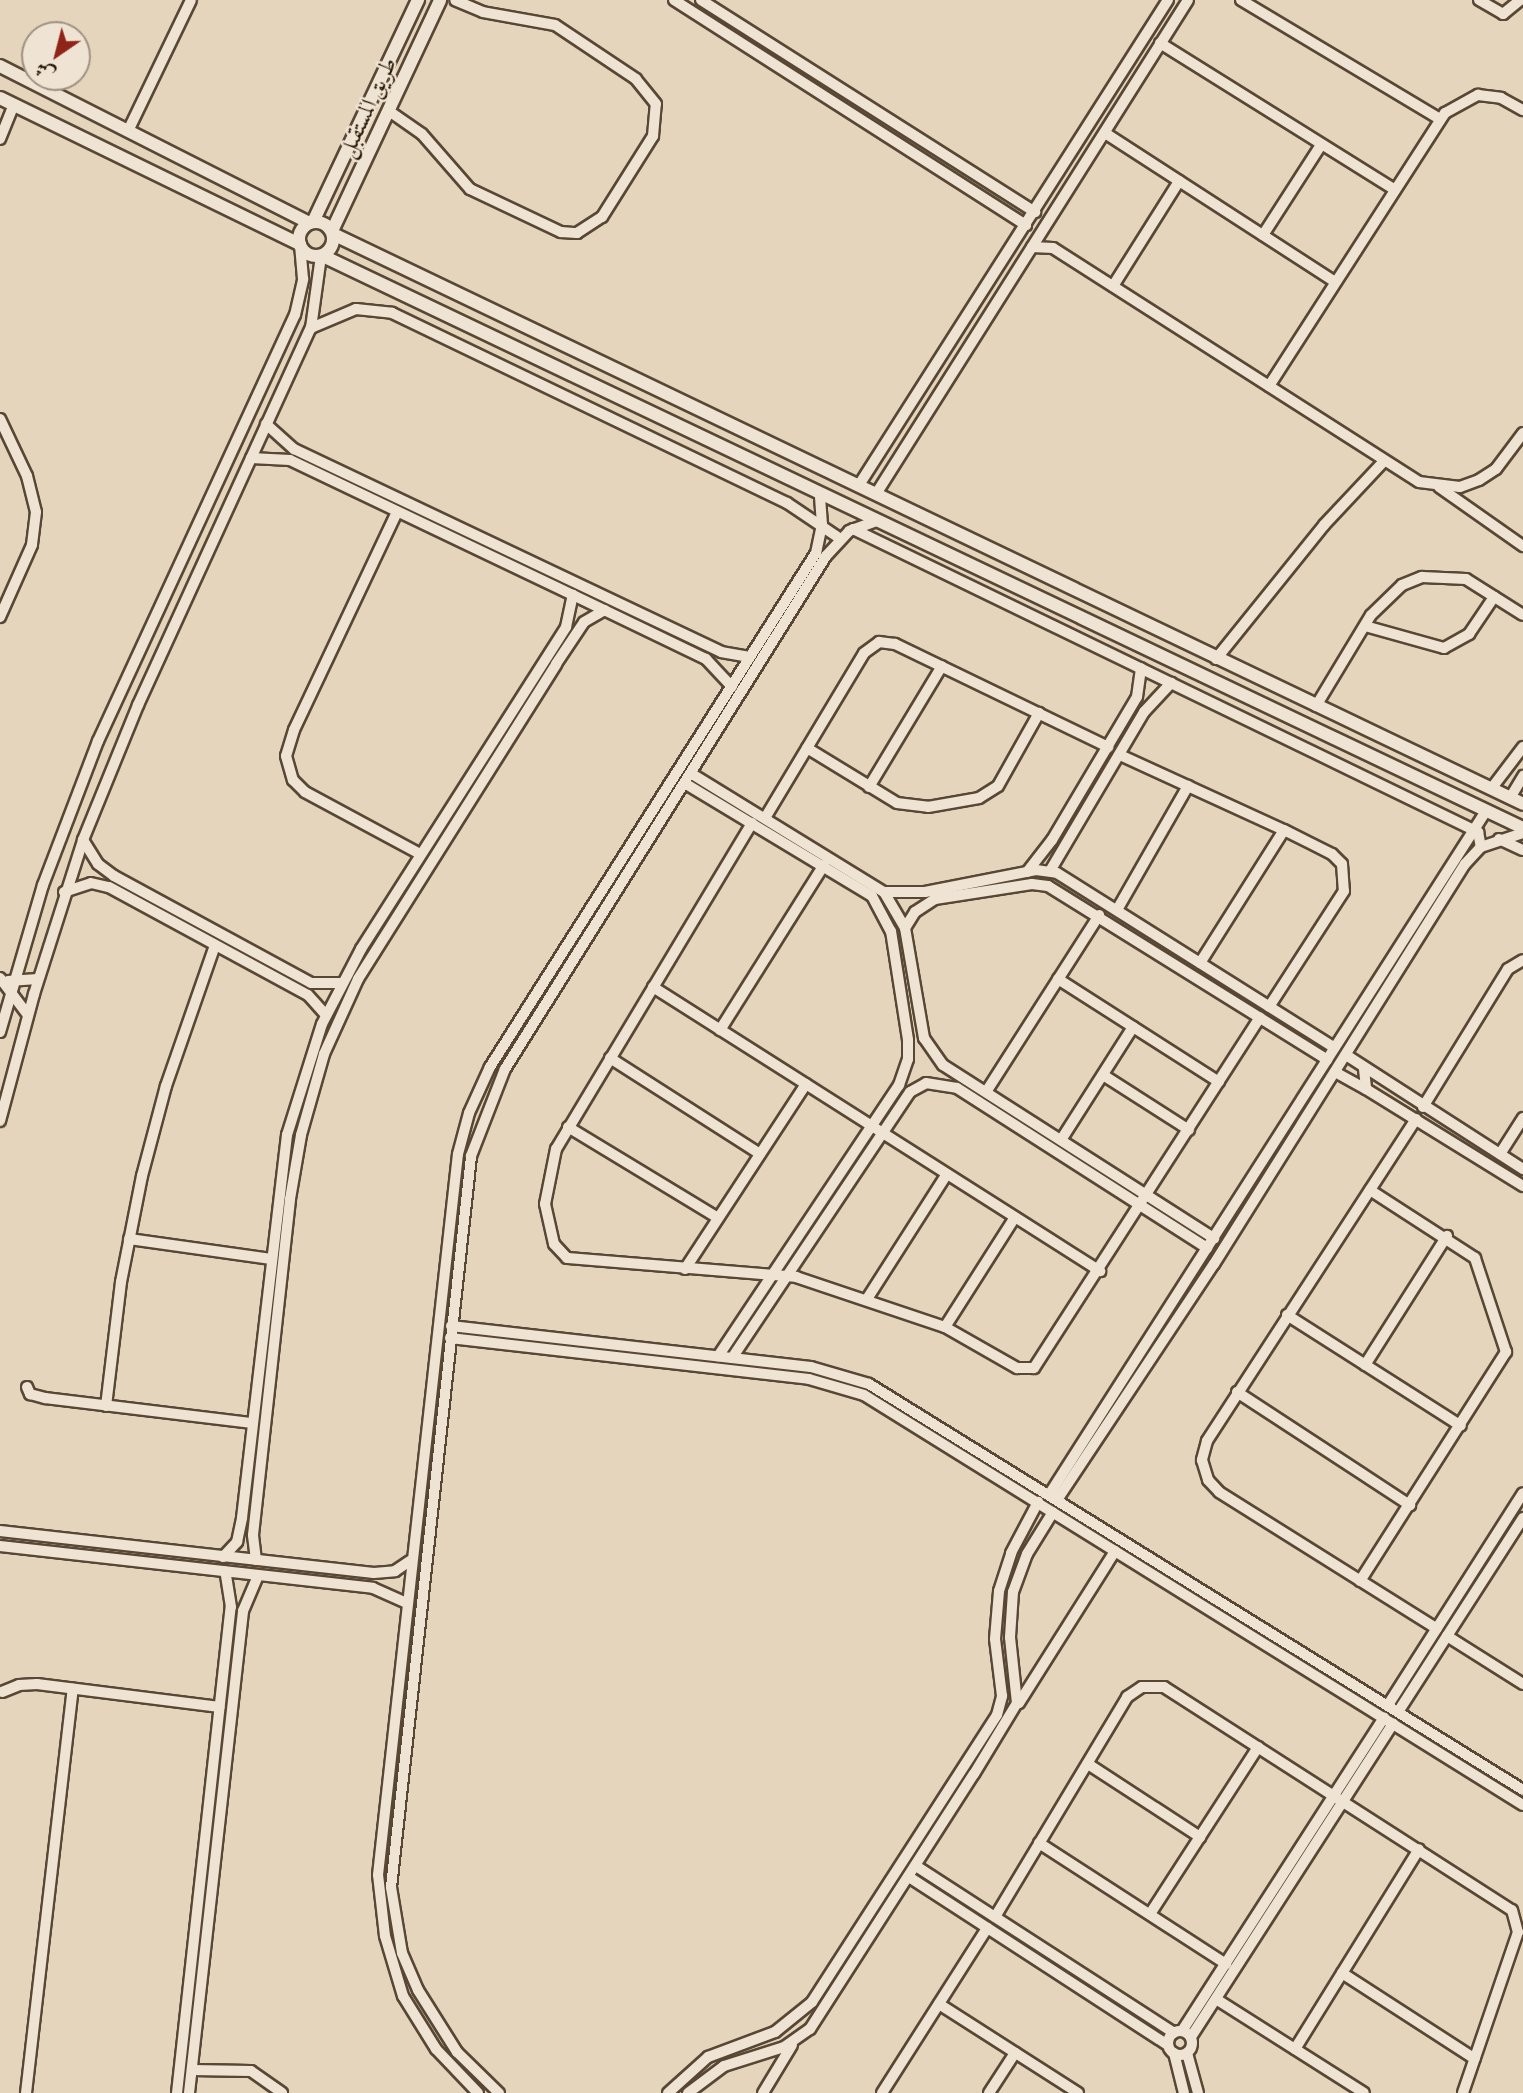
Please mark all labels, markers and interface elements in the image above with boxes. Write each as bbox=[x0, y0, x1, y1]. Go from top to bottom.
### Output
north arrow bbox=[21, 21, 91, 91]
street label: طريق المستقبل bbox=[332, 52, 402, 162]
text: ش bbox=[30, 56, 60, 88]

